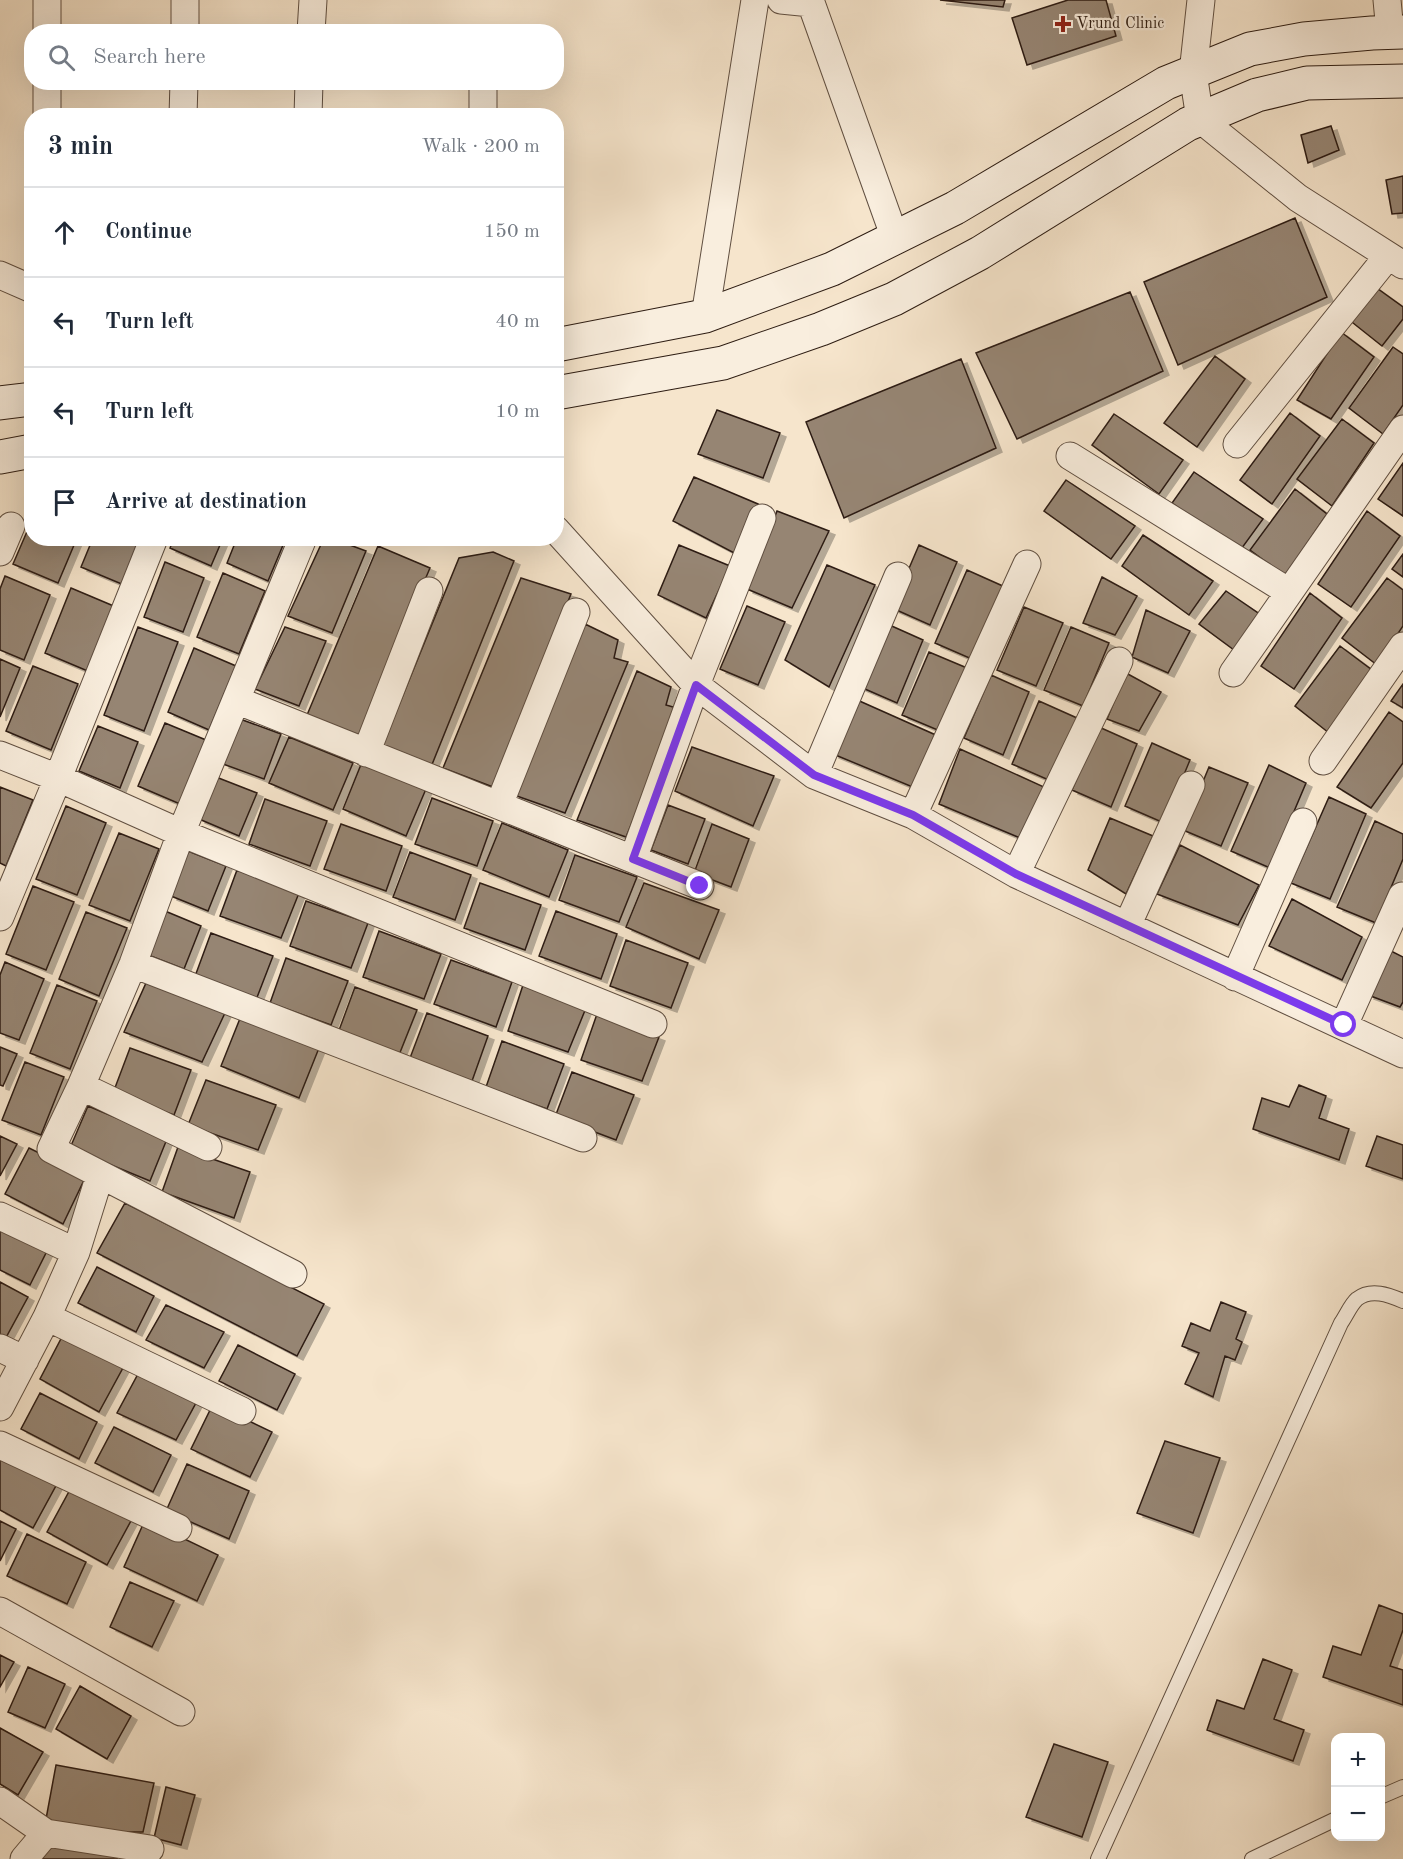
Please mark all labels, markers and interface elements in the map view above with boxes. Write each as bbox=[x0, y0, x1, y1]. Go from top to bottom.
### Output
marker: Vrund Clinic bbox=[1054, 15, 1072, 33]
place label: Vrund Clinic bbox=[1076, 16, 1164, 32]
search box bbox=[24, 24, 564, 90]
icon: search bbox=[45, 41, 78, 74]
text: Search here bbox=[93, 46, 206, 68]
text: 3 min bbox=[48, 134, 113, 160]
text: Walk · 200 m bbox=[421, 137, 540, 157]
icon: ahead bbox=[48, 216, 81, 249]
text: Continue bbox=[105, 221, 192, 243]
text: 150 m bbox=[484, 222, 540, 242]
icon: left bbox=[48, 306, 81, 339]
text: Turn left bbox=[105, 311, 194, 333]
text: 40 m bbox=[495, 312, 540, 332]
icon: left bbox=[48, 396, 81, 429]
text: Turn left bbox=[105, 401, 194, 423]
text: 10 m bbox=[495, 402, 540, 422]
icon: arrive bbox=[48, 486, 81, 519]
text: Arrive at destination bbox=[105, 491, 307, 513]
route end bbox=[686, 872, 712, 898]
route start bbox=[1330, 1011, 1356, 1037]
map controls bbox=[1331, 1733, 1385, 1841]
button: + bbox=[1331, 1733, 1385, 1787]
button: − bbox=[1331, 1787, 1385, 1841]

